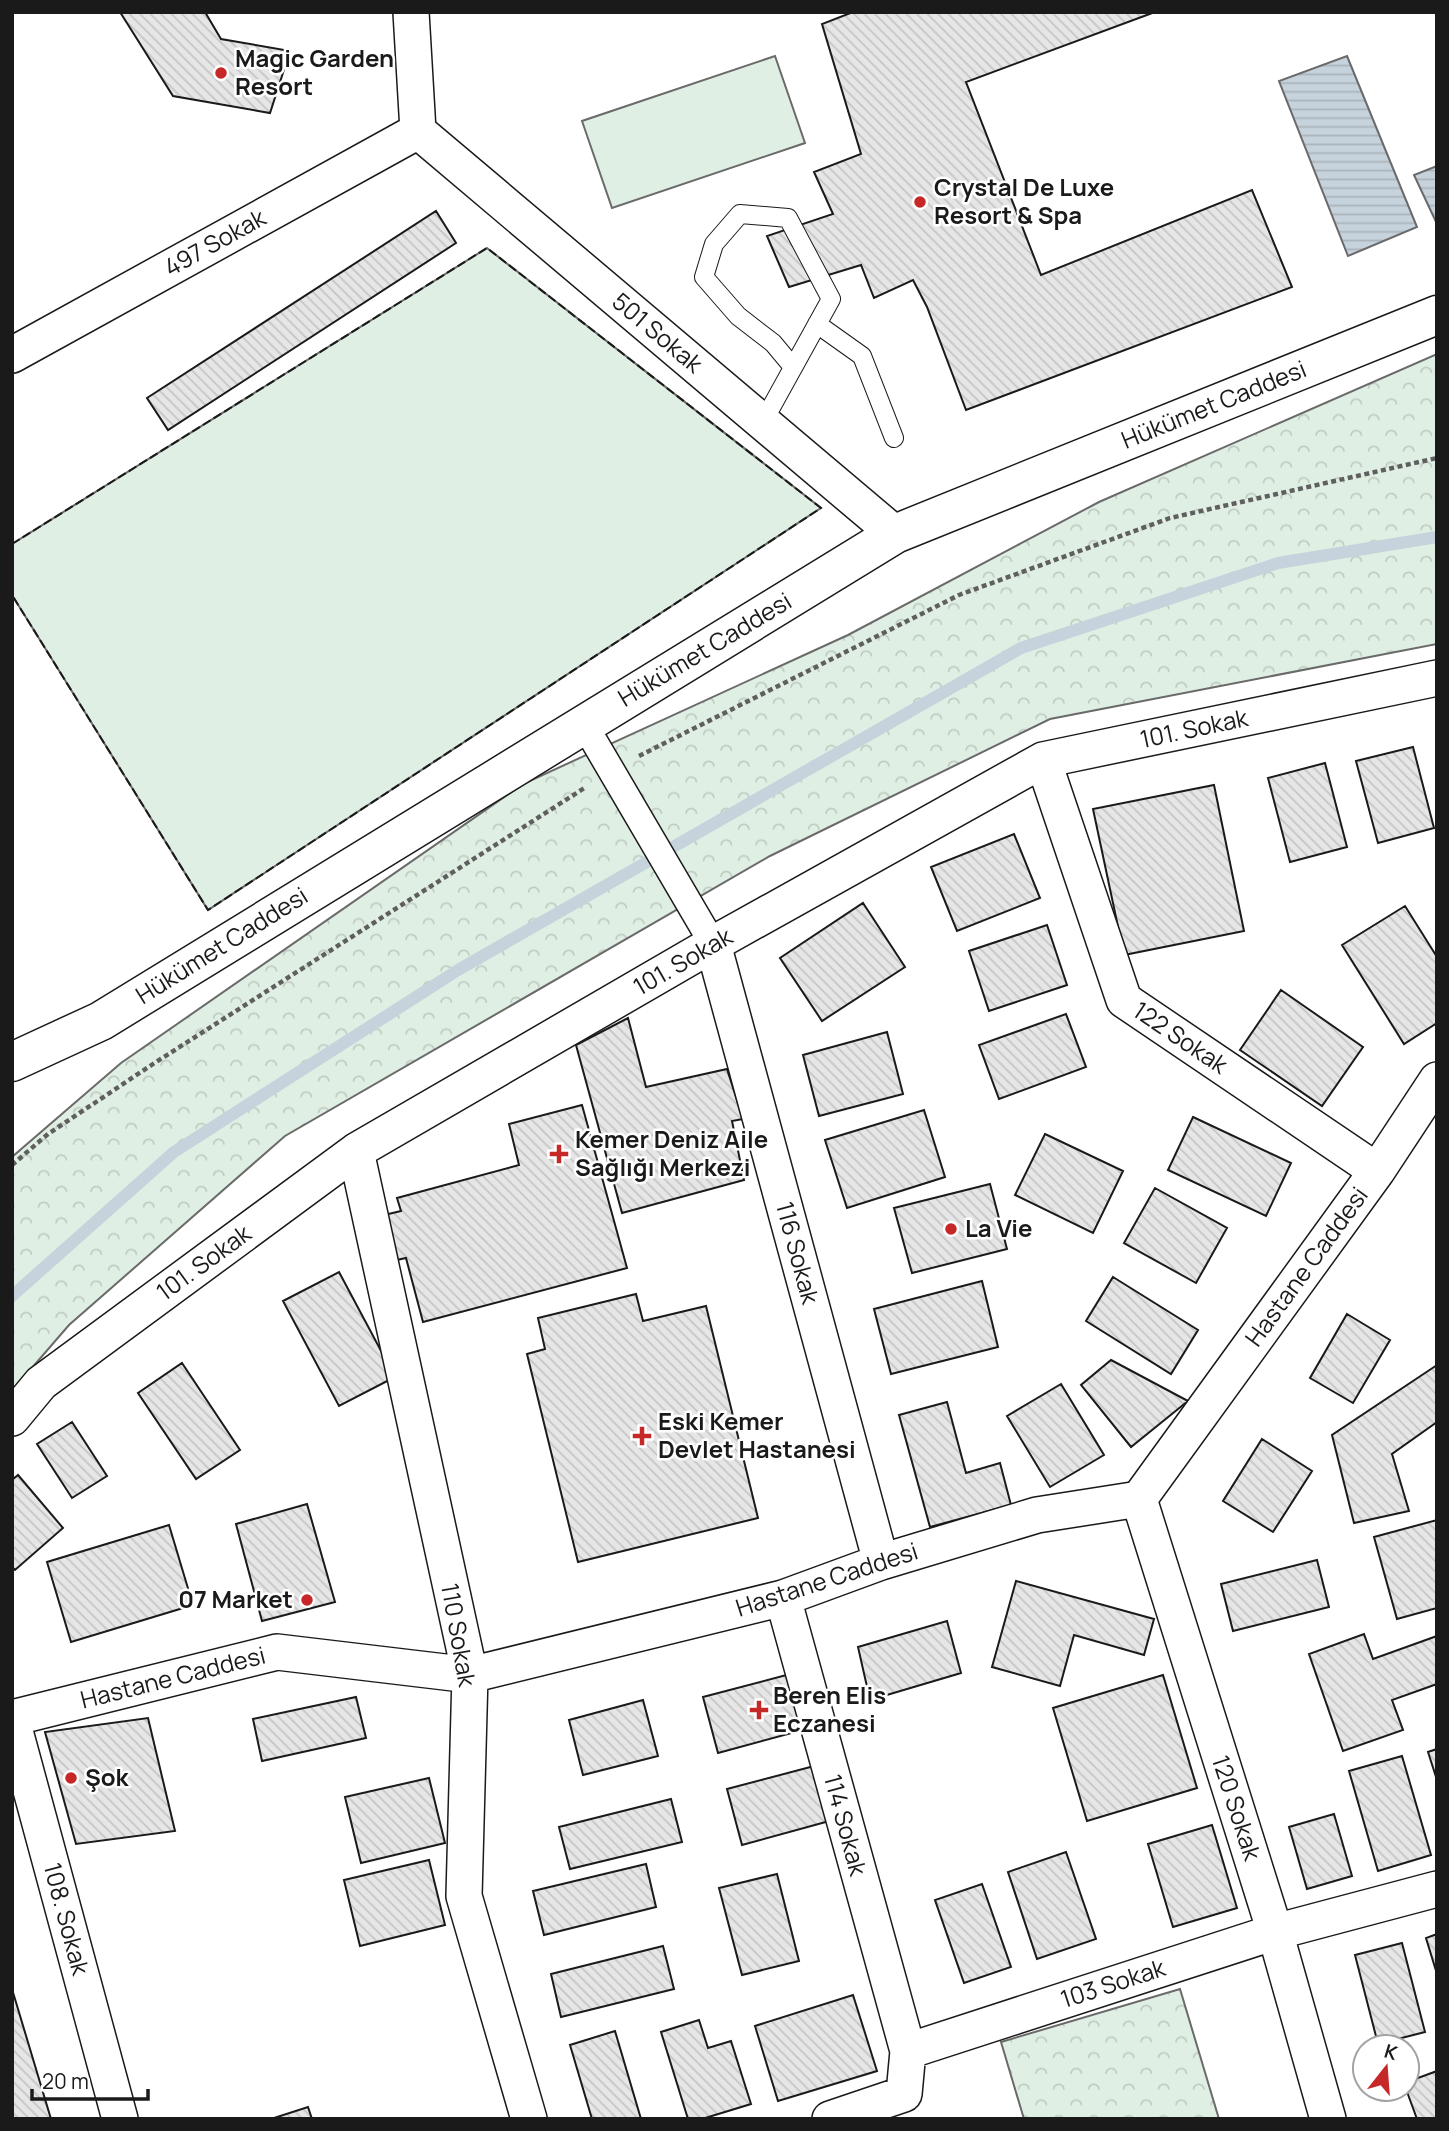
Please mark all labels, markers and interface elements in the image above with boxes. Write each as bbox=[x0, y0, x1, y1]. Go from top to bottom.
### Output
place label: Magic Garden Resort bbox=[235, 41, 394, 102]
marker: Magic Garden Resort bbox=[213, 65, 229, 81]
place label: Crystal De Luxe Resort & Spa bbox=[934, 170, 1114, 231]
marker: Crystal De Luxe Resort & Spa bbox=[912, 194, 928, 210]
street label: 497 Sokak bbox=[158, 200, 272, 283]
street label: 501 Sokak bbox=[606, 284, 711, 380]
street label: Hükümet Caddesi bbox=[1116, 351, 1311, 456]
street label: Hükümet Caddesi bbox=[611, 584, 797, 714]
street label: 101. Sokak bbox=[1137, 700, 1252, 755]
street label: Hükümet Caddesi bbox=[129, 879, 313, 1011]
street label: 101. Sokak bbox=[627, 919, 739, 1002]
street label: 122 Sokak bbox=[1127, 993, 1236, 1081]
place label: Kemer Deniz Aile Sağlığı Merkezi bbox=[575, 1122, 768, 1183]
marker: Kemer Deniz Aile Sağlığı Merkezi bbox=[549, 1144, 569, 1164]
street label: Hastane Caddesi bbox=[1237, 1180, 1375, 1352]
street label: 116 Sokak bbox=[769, 1198, 828, 1308]
place label: La Vie bbox=[965, 1211, 1033, 1244]
street label: 101. Sokak bbox=[149, 1216, 258, 1307]
marker: La Vie bbox=[943, 1221, 959, 1237]
place label: Eski Kemer Devlet Hastanesi bbox=[658, 1404, 856, 1465]
marker: Eski Kemer Devlet Hastanesi bbox=[632, 1426, 652, 1446]
street label: Hastane Caddesi bbox=[731, 1534, 922, 1624]
street label: 110 Sokak bbox=[434, 1581, 485, 1690]
place label: 07 Market bbox=[178, 1582, 293, 1615]
marker: 07 Market bbox=[299, 1592, 315, 1608]
street label: Hastane Caddesi bbox=[77, 1638, 269, 1715]
place label: Beren Elis Eczanesi bbox=[773, 1678, 886, 1739]
marker: Beren Elis Eczanesi bbox=[751, 1702, 767, 1718]
street label: 120 Sokak bbox=[1205, 1751, 1270, 1865]
place label: Şok bbox=[85, 1760, 130, 1793]
marker: Şok bbox=[63, 1770, 79, 1786]
street label: 114 Sokak bbox=[817, 1770, 876, 1880]
street label: 108. Sokak bbox=[37, 1859, 99, 1979]
street label: 103 Sokak bbox=[1056, 1950, 1170, 2015]
north arrow bbox=[1351, 2033, 1421, 2103]
text: K bbox=[1381, 2038, 1401, 2066]
scale bar bbox=[32, 2058, 147, 2102]
text: 20 m bbox=[42, 2067, 89, 2095]

